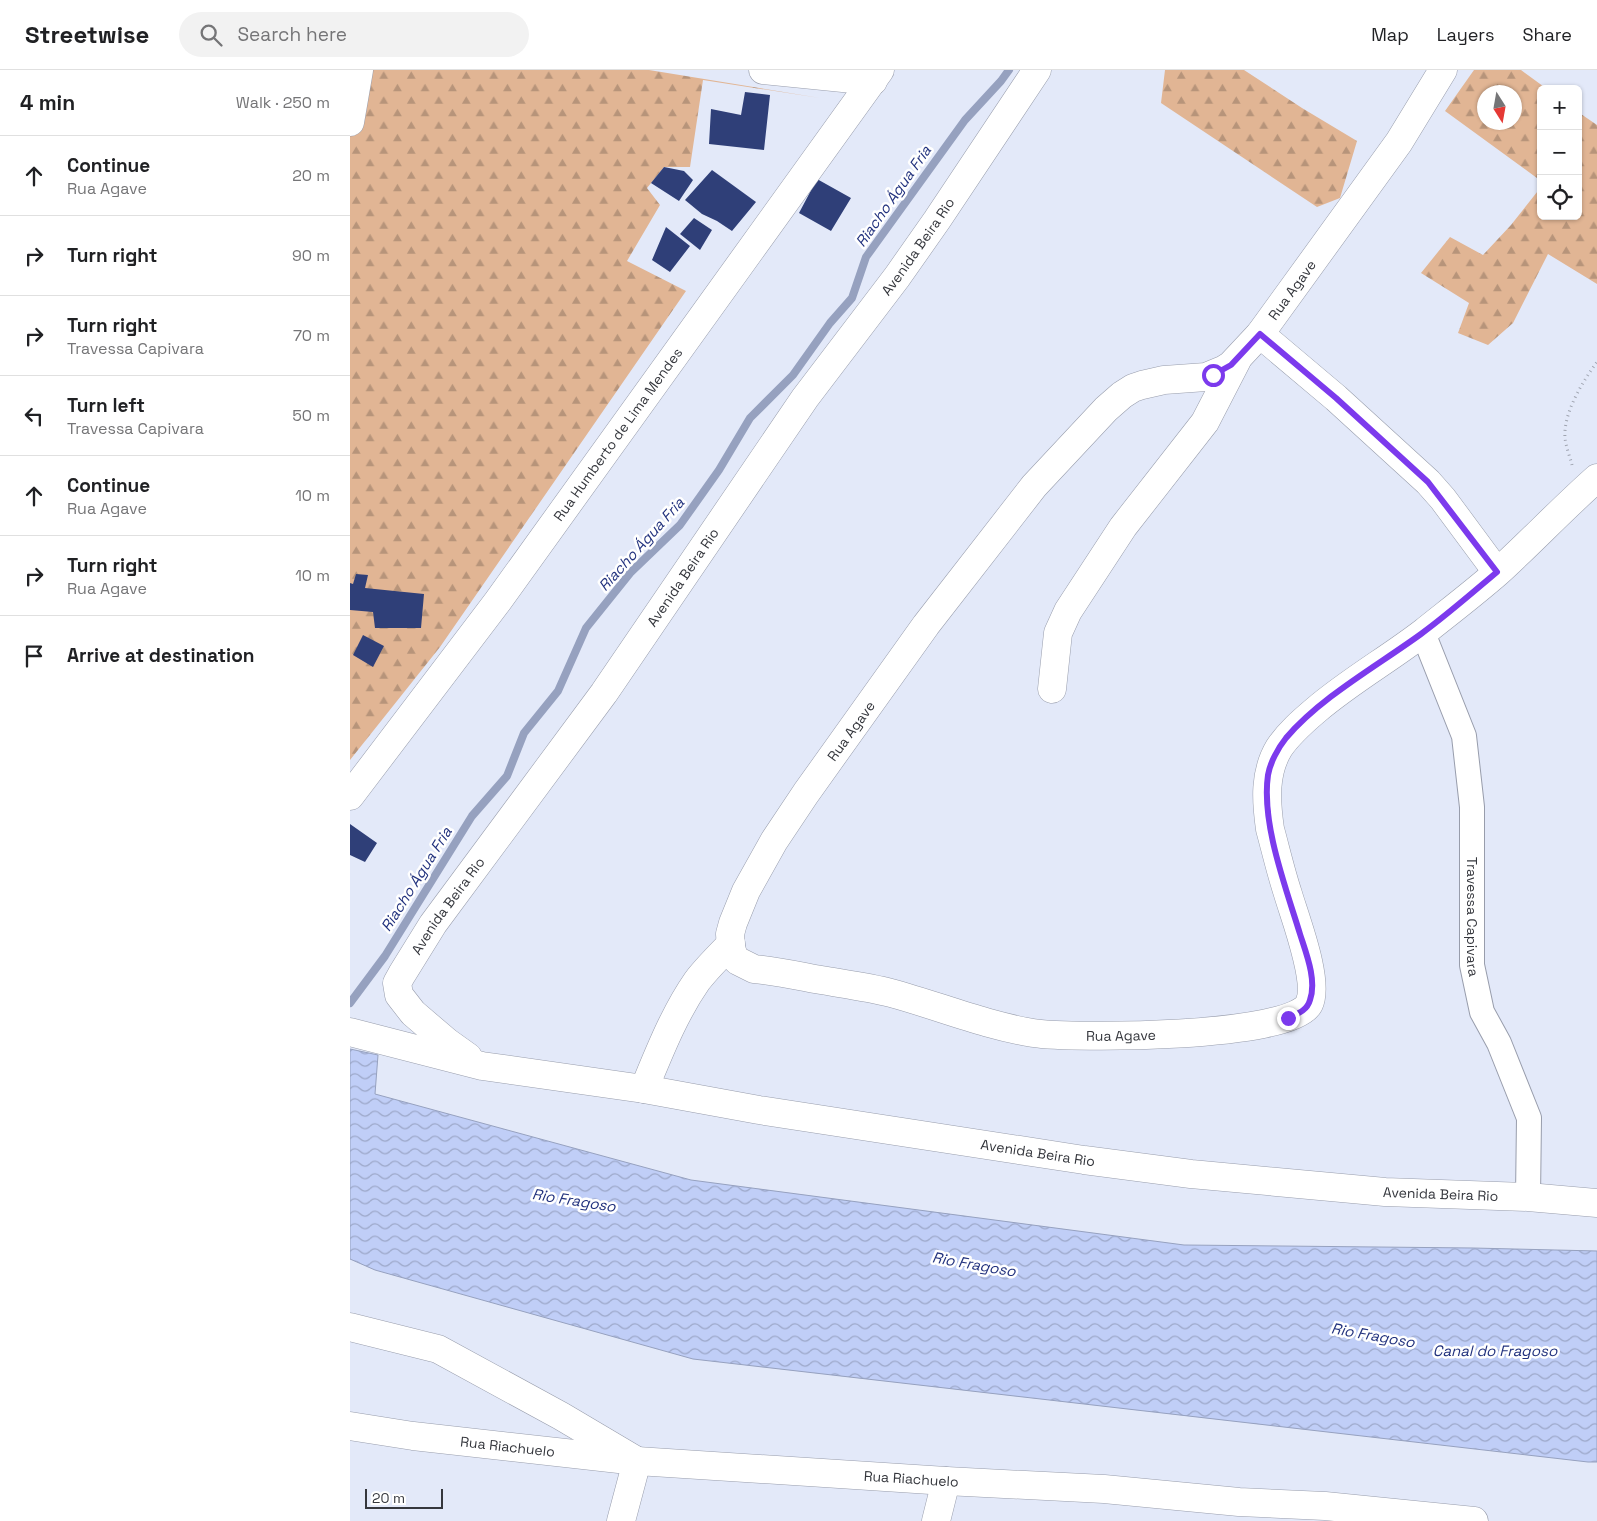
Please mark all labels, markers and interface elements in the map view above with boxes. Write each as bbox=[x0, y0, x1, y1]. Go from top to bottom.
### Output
search box bbox=[179, 12, 529, 57]
text: Streetwise bbox=[25, 19, 149, 50]
icon: search bbox=[197, 21, 225, 49]
text: Search here bbox=[237, 22, 347, 47]
text: Map bbox=[1371, 23, 1409, 46]
text: Layers bbox=[1437, 23, 1494, 46]
text: Share bbox=[1522, 23, 1572, 46]
north arrow bbox=[1477, 85, 1522, 130]
map controls bbox=[1537, 85, 1582, 220]
button: + bbox=[1537, 85, 1582, 130]
text: 4 min bbox=[20, 89, 75, 116]
text: Walk · 250 m bbox=[236, 92, 330, 113]
button: − bbox=[1537, 130, 1582, 175]
water label: Riacho Água Fria bbox=[851, 141, 935, 250]
text: Continue bbox=[67, 153, 150, 178]
icon: ahead bbox=[20, 162, 48, 190]
text: 20 m bbox=[292, 165, 330, 186]
button: locate bbox=[1537, 175, 1582, 220]
text: Rua Agave bbox=[67, 178, 147, 199]
street label: Avenida Beira Rio bbox=[877, 194, 958, 299]
icon: right bbox=[20, 242, 48, 270]
text: Turn right bbox=[67, 243, 157, 268]
text: 90 m bbox=[292, 245, 330, 266]
street label: Rua Agave bbox=[1264, 256, 1320, 324]
text: Turn right bbox=[67, 313, 157, 338]
icon: right bbox=[20, 322, 48, 350]
text: 70 m bbox=[293, 325, 330, 346]
text: Travessa Capivara bbox=[67, 338, 204, 359]
street label: Rua Humberto de Lima Mendes bbox=[549, 344, 686, 525]
route start bbox=[1202, 364, 1225, 387]
text: Turn left bbox=[67, 393, 145, 418]
icon: left bbox=[20, 402, 48, 430]
text: 50 m bbox=[292, 405, 330, 426]
text: Travessa Capivara bbox=[67, 418, 204, 439]
text: Continue bbox=[67, 473, 150, 498]
icon: ahead bbox=[20, 482, 48, 510]
text: 10 m bbox=[295, 485, 330, 506]
water label: Riacho Água Fria bbox=[594, 493, 688, 595]
text: Rua Agave bbox=[67, 498, 147, 519]
street label: Avenida Beira Rio bbox=[643, 524, 723, 630]
text: Turn right bbox=[67, 553, 157, 578]
icon: right bbox=[20, 562, 48, 590]
text: 10 m bbox=[295, 565, 330, 586]
text: Rua Agave bbox=[67, 578, 147, 599]
icon: arrive bbox=[20, 642, 48, 670]
text: Arrive at destination bbox=[67, 643, 255, 668]
street label: Rua Agave bbox=[823, 697, 879, 765]
water label: Riacho Água Fria bbox=[376, 823, 456, 935]
street label: Avenida Beira Rio bbox=[407, 853, 489, 958]
street label: Travessa Capivara bbox=[1463, 857, 1483, 978]
route end bbox=[1277, 1007, 1300, 1030]
street label: Rua Agave bbox=[1086, 1026, 1156, 1045]
street label: Avenida Beira Rio bbox=[979, 1135, 1096, 1170]
street label: Avenida Beira Rio bbox=[1383, 1183, 1499, 1205]
water label: Rio Fragoso bbox=[531, 1184, 618, 1216]
water label: Rio Fragoso bbox=[931, 1247, 1018, 1281]
water label: Rio Fragoso bbox=[1330, 1318, 1417, 1352]
water label: Canal do Fragoso bbox=[1433, 1341, 1558, 1360]
street label: Rua Riachuelo bbox=[459, 1432, 556, 1461]
street label: Rua Riachuelo bbox=[863, 1467, 959, 1491]
scale bar bbox=[365, 1486, 442, 1509]
text: 20 m bbox=[372, 1489, 405, 1507]

